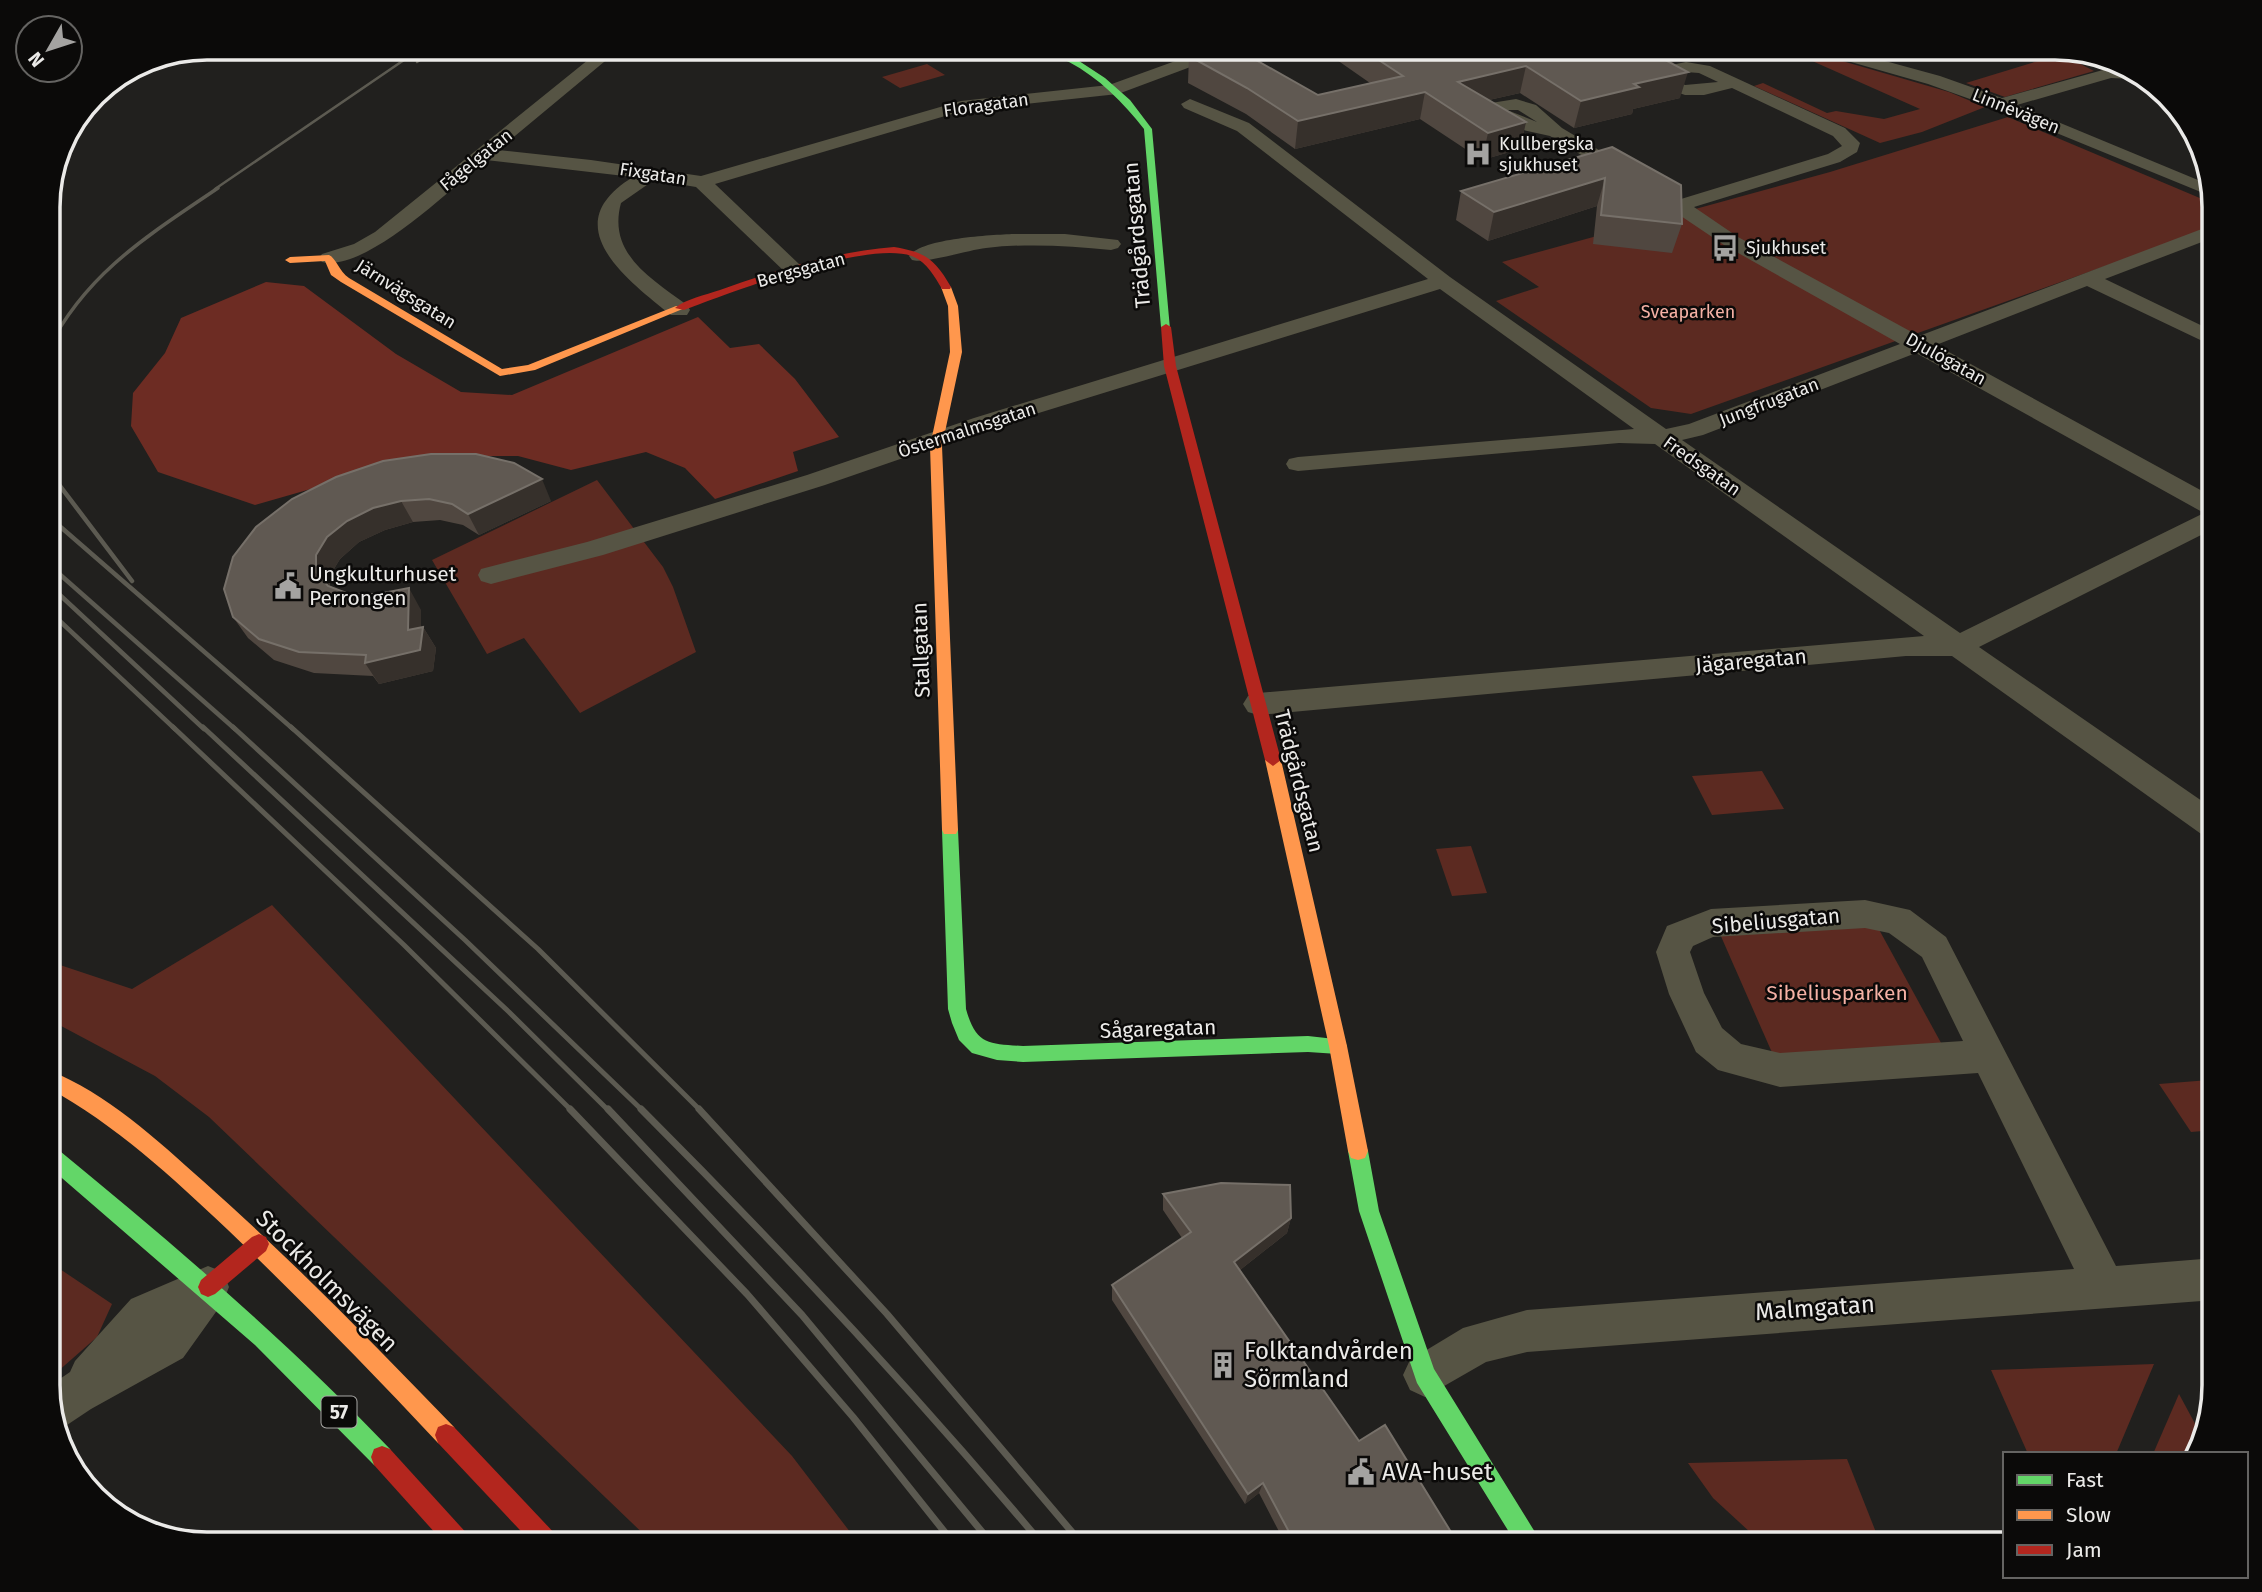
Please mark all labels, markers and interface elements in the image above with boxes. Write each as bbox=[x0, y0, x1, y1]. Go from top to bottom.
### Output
north arrow bbox=[14, 14, 84, 84]
text: N bbox=[23, 47, 49, 72]
street label: Linnévägen bbox=[1969, 83, 2063, 139]
street label: Floragatan bbox=[942, 88, 1030, 122]
street label: Fågelgatan bbox=[435, 124, 517, 196]
place label: Kullbergska sjukhuset bbox=[1499, 133, 1594, 176]
hospital icon: Kullbergska sjukhuset bbox=[1463, 139, 1493, 169]
street label: Fixgatan bbox=[618, 158, 688, 190]
street label: Trädgårdsgatan bbox=[1118, 161, 1156, 309]
bus stop icon: Sjukhuset bbox=[1710, 233, 1740, 263]
place label: Sjukhuset bbox=[1746, 237, 1827, 259]
street label: Bergsgatan bbox=[754, 248, 848, 292]
street label: Järnvägsgatan bbox=[352, 254, 460, 334]
park label: Sveaparken bbox=[1641, 301, 1735, 323]
street label: Djulögatan bbox=[1902, 328, 1990, 390]
street label: Jungfrugatan bbox=[1716, 373, 1822, 431]
street label: Östermalmsgatan bbox=[895, 397, 1039, 463]
street label: Fredsgatan bbox=[1659, 431, 1745, 501]
place label: Ungkulturhuset Perrongen bbox=[309, 561, 457, 611]
public building icon: Ungkulturhuset Perrongen bbox=[273, 571, 303, 601]
street label: Stallgatan bbox=[906, 602, 936, 698]
street label: Jägaregatan bbox=[1694, 643, 1808, 679]
street label: Trädgårdsgatan bbox=[1269, 707, 1329, 855]
street label: Sibeliusgatan bbox=[1711, 902, 1841, 940]
park label: Sibeliusparken bbox=[1766, 980, 1908, 1006]
street label: Sågaregatan bbox=[1099, 1014, 1217, 1044]
street label: Stockholmsvägen bbox=[250, 1204, 404, 1358]
street label: Malmgatan bbox=[1754, 1290, 1876, 1326]
place label: Folktandvården Sörmland bbox=[1244, 1337, 1413, 1393]
building icon: Folktandvården Sörmland bbox=[1208, 1350, 1238, 1380]
road number: 57 bbox=[322, 1396, 356, 1428]
legend bbox=[2003, 1452, 2248, 1578]
public building icon: AVA-huset bbox=[1346, 1457, 1376, 1487]
place label: AVA-huset bbox=[1382, 1458, 1493, 1486]
text: Fast bbox=[2066, 1467, 2104, 1493]
text: Slow bbox=[2066, 1502, 2111, 1528]
text: Jam bbox=[2066, 1537, 2102, 1563]

